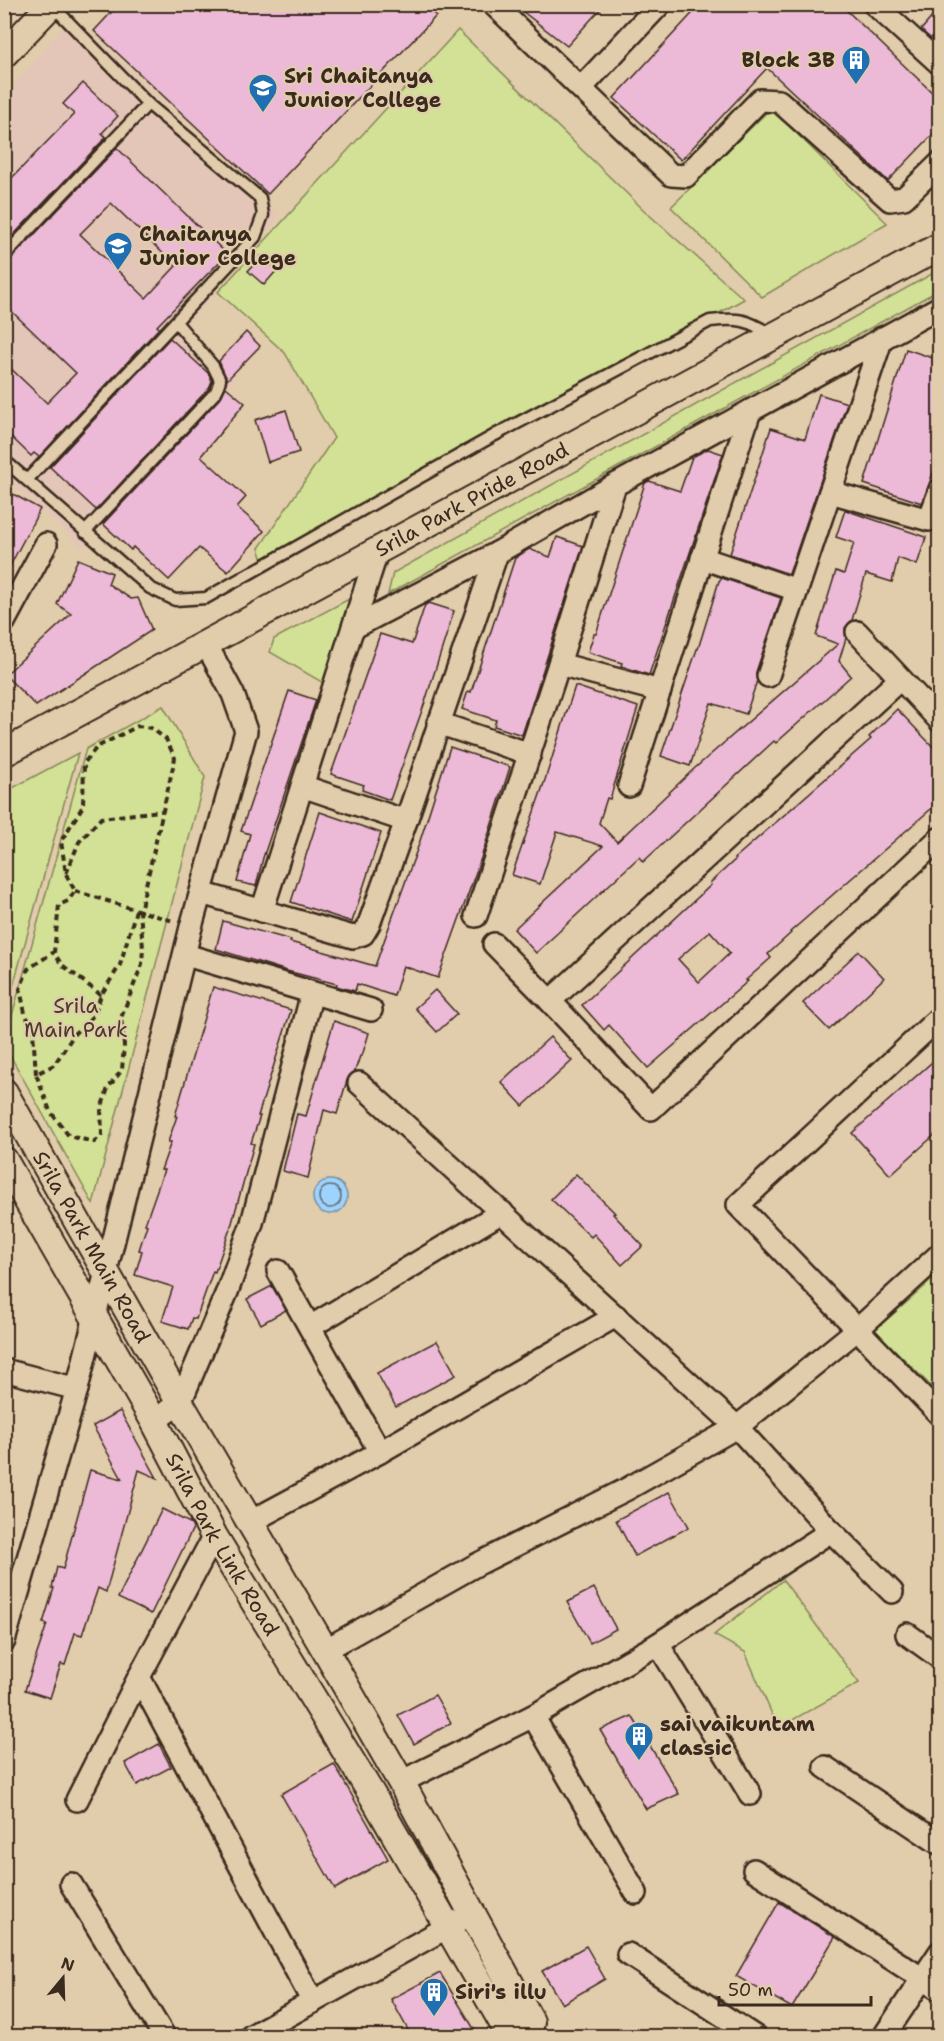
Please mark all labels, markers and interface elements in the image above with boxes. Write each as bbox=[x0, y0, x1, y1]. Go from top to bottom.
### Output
building icon: Block 3B bbox=[840, 44, 872, 86]
place label: Block 3B bbox=[742, 46, 835, 74]
place label: Sri Chaitanya Junior College bbox=[284, 62, 441, 114]
school or university icon: Sri Chaitanya Junior College bbox=[247, 72, 279, 114]
place label: Chaitanya Junior College bbox=[139, 220, 296, 272]
school or university icon: Chaitanya Junior College bbox=[102, 230, 134, 272]
street label: Srila Park Pride Road bbox=[370, 436, 574, 563]
park label: Srila Main Park bbox=[24, 992, 128, 1044]
street label: Srila Park Main Road bbox=[26, 1146, 157, 1348]
street label: Srila Park Link Road bbox=[159, 1448, 286, 1641]
place label: sai vaikuntam classic bbox=[660, 1710, 815, 1762]
building icon: sai vaikuntam classic bbox=[623, 1720, 655, 1762]
north arrow bbox=[33, 1948, 93, 2008]
text: N bbox=[58, 1952, 77, 1976]
scale bar bbox=[719, 1969, 870, 2007]
building icon: Siri's illu bbox=[418, 1976, 450, 2018]
place label: Siri's illu bbox=[455, 1978, 547, 2006]
text: 50 m bbox=[728, 1978, 773, 2002]

